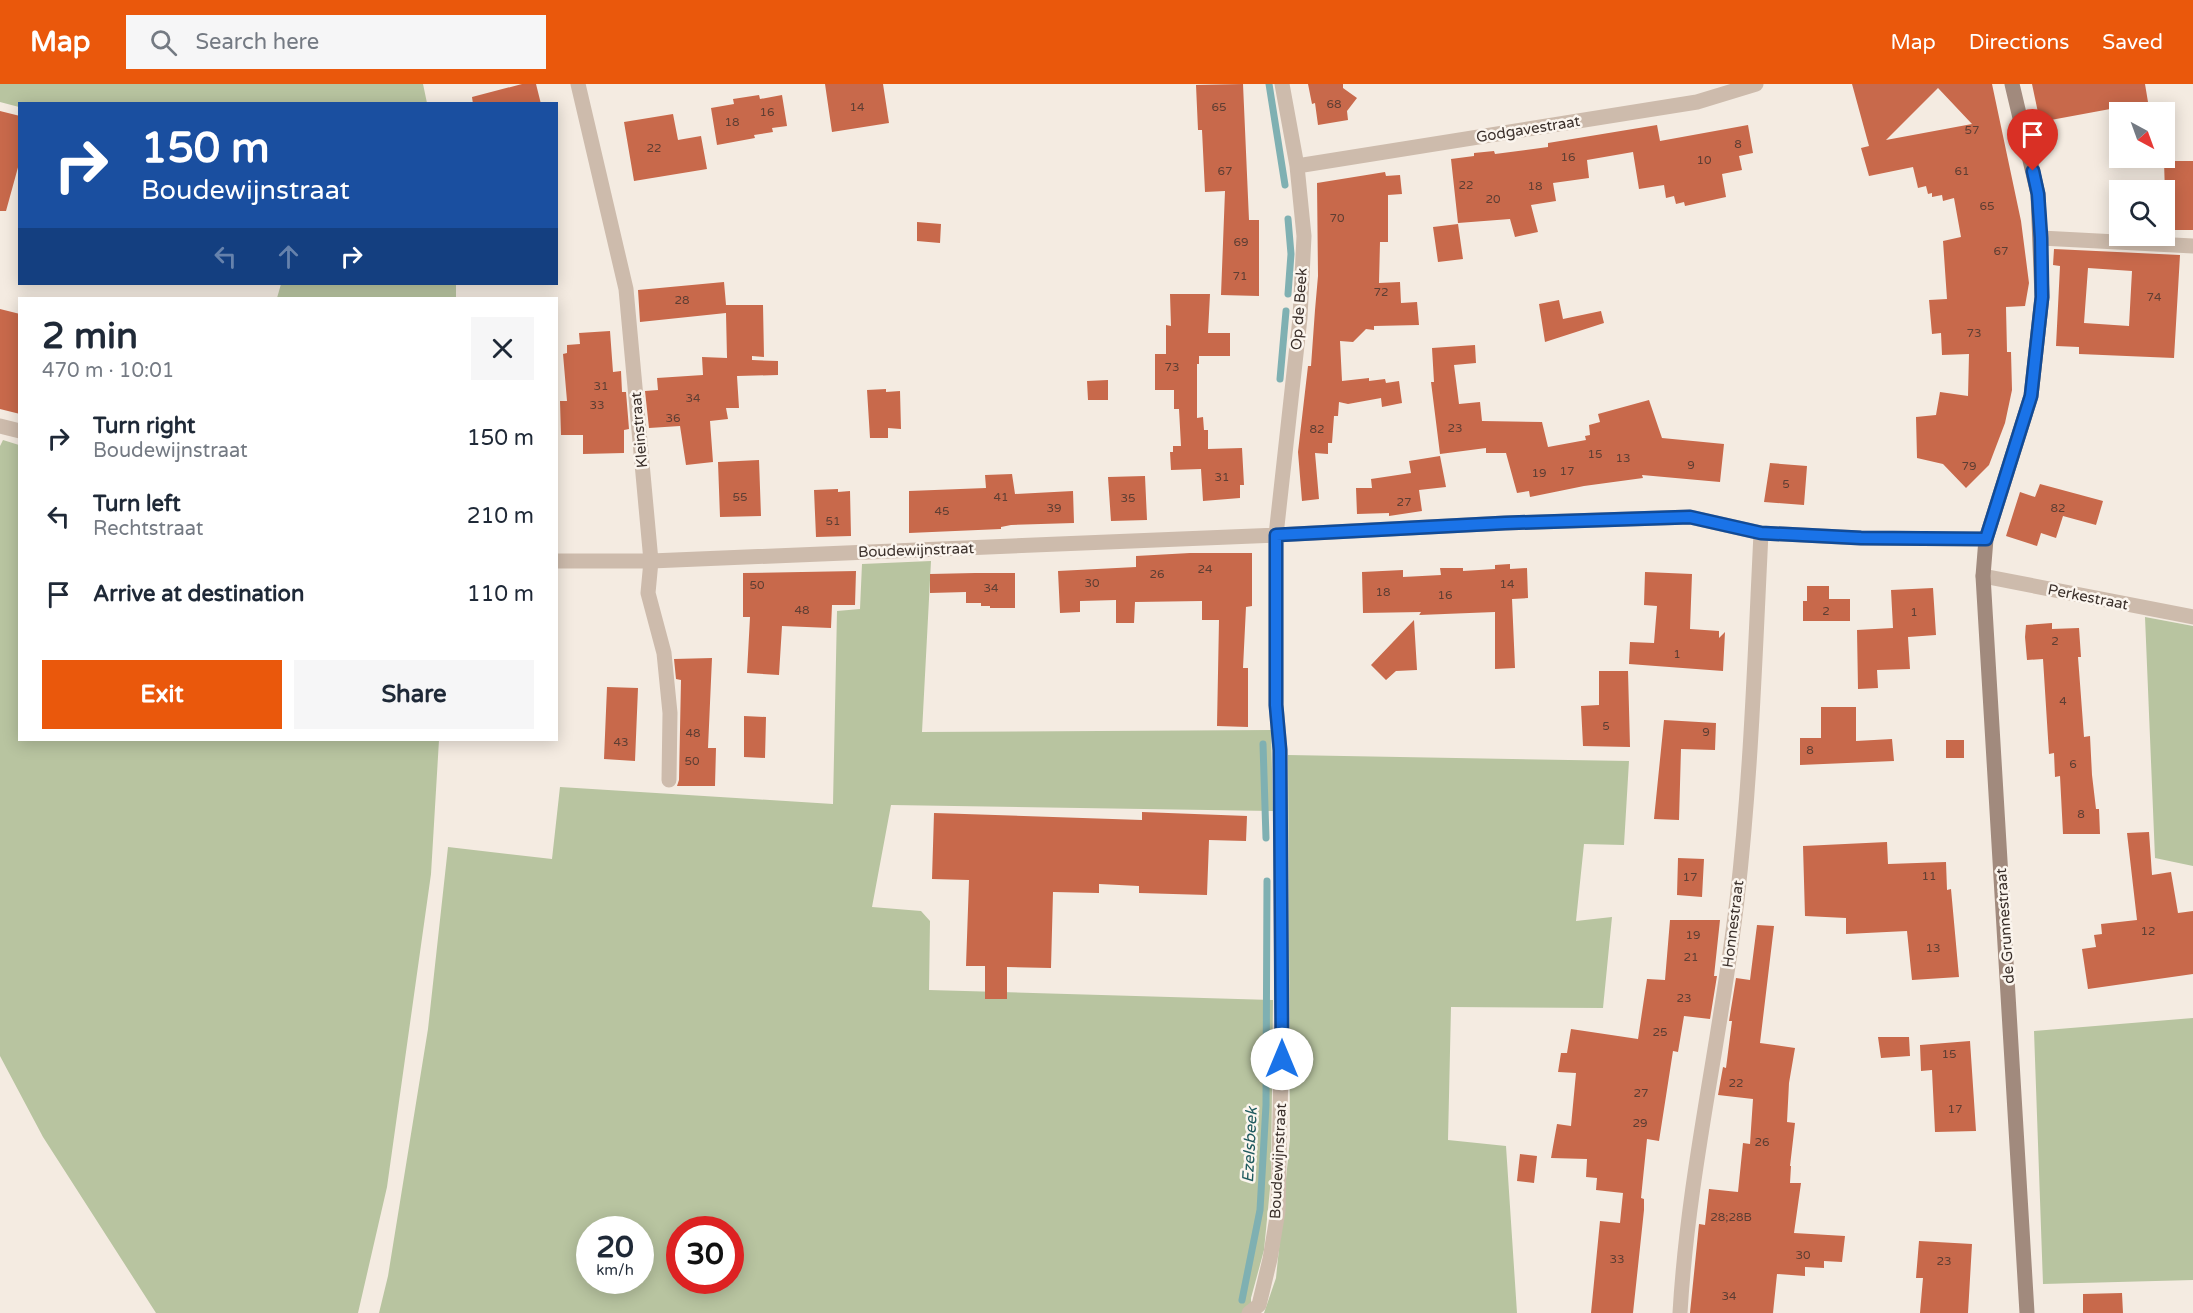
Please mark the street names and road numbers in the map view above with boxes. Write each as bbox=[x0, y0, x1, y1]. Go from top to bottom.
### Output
street label: Godgavestraat bbox=[1475, 112, 1582, 146]
street label: Op de Beek bbox=[1287, 267, 1311, 351]
street label: Kleinstraat bbox=[627, 391, 651, 469]
street label: Boudewijnstraat bbox=[858, 539, 975, 561]
street label: Perkestraat bbox=[2046, 580, 2130, 614]
street label: de Grunnestraat bbox=[1992, 867, 2018, 984]
street label: Honnestraat bbox=[1719, 879, 1747, 969]
street label: Boudewijnstraat bbox=[1266, 1102, 1290, 1219]

